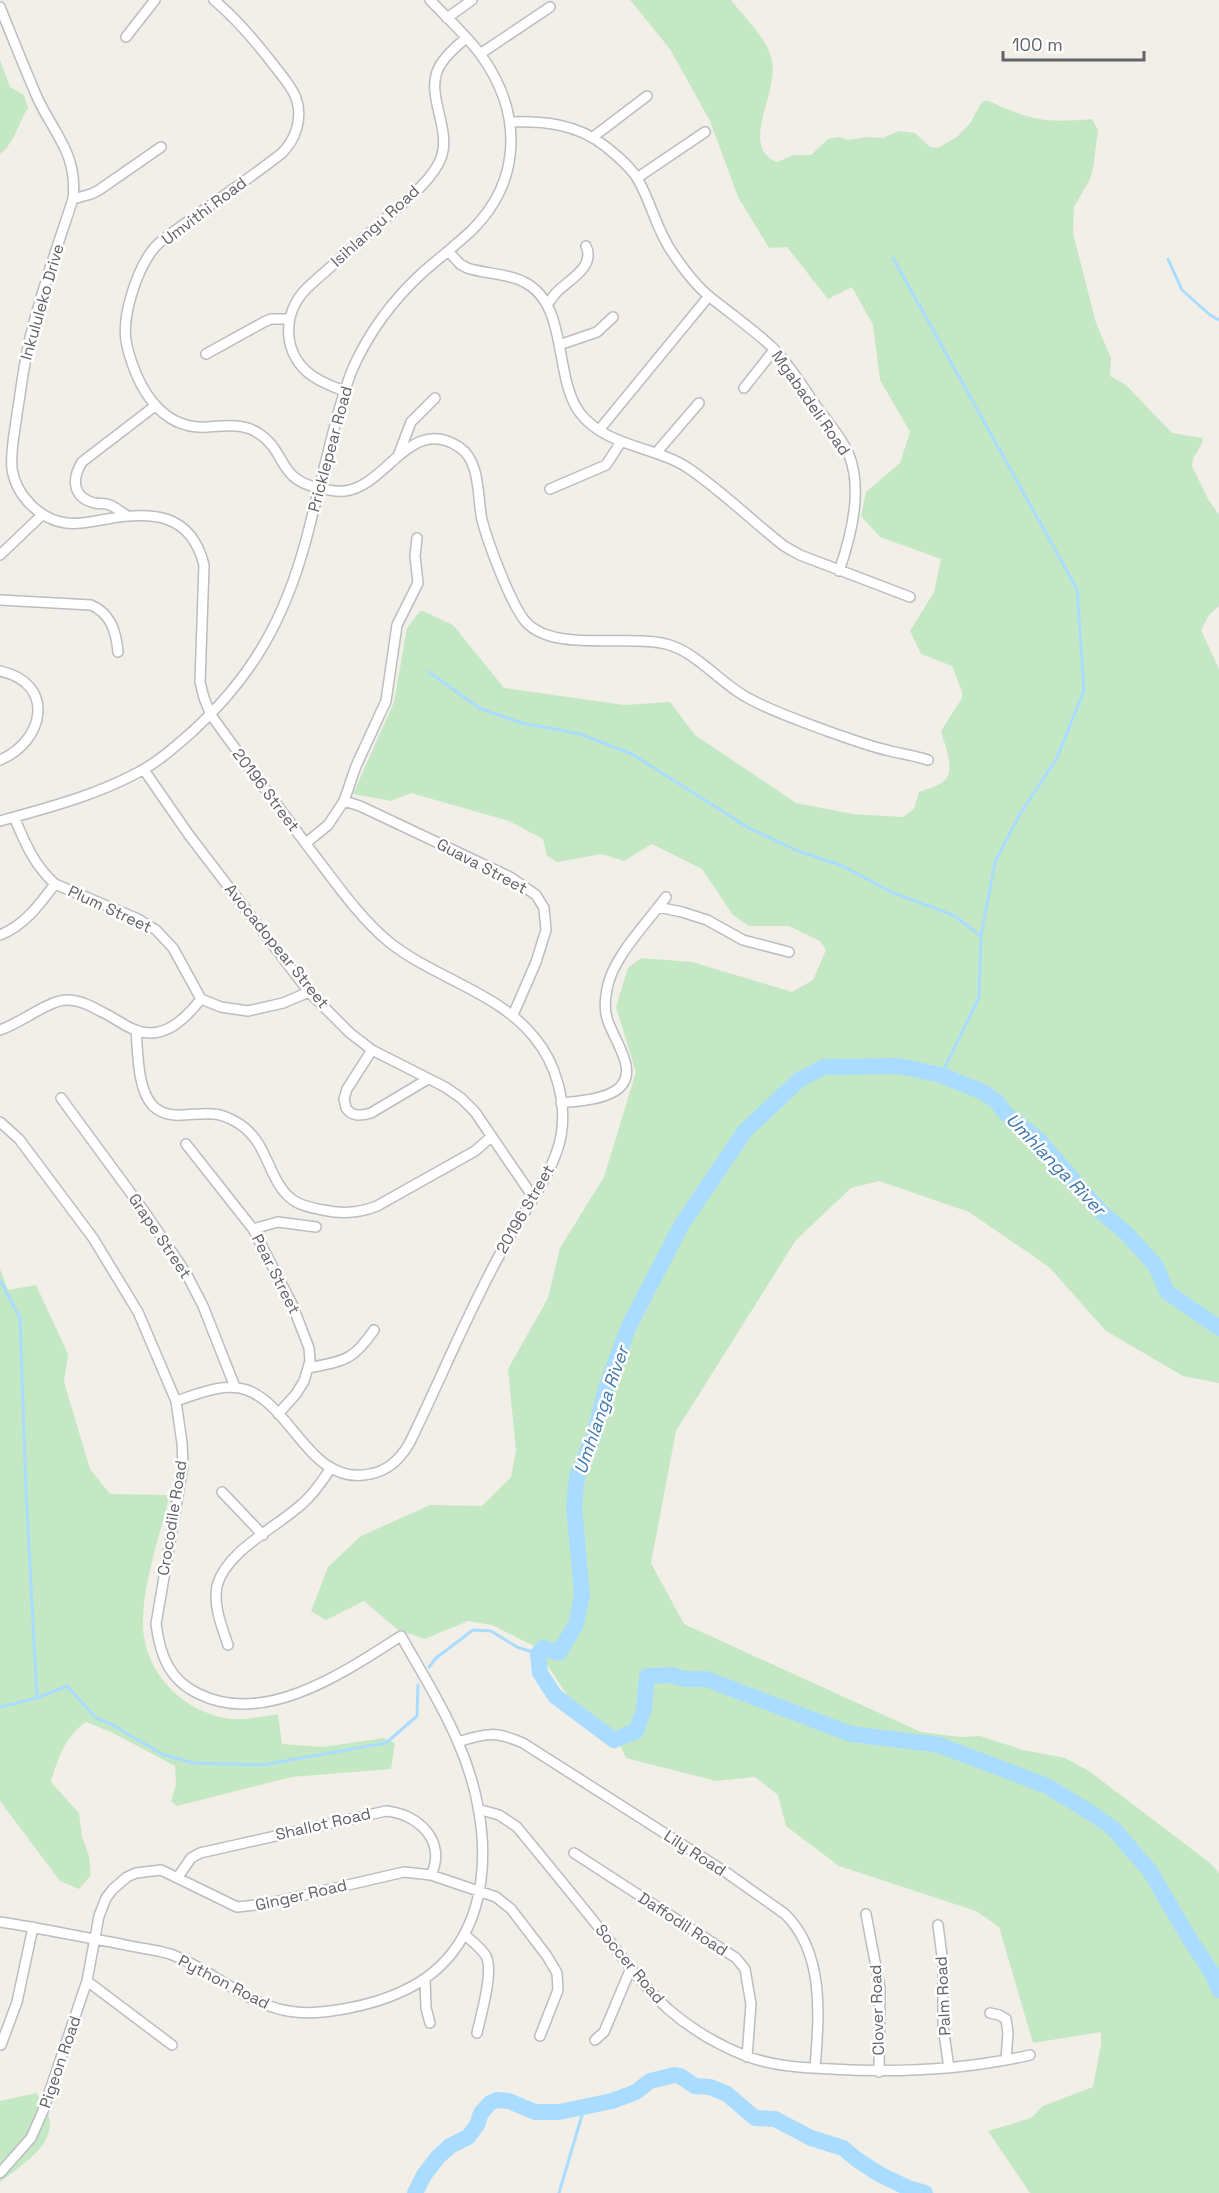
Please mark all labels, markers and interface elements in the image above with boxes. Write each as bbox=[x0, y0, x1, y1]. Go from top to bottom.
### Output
scale bar bbox=[1003, 24, 1144, 62]
text: 100 m bbox=[1012, 33, 1063, 56]
street label: Umvithi Road bbox=[157, 172, 251, 250]
street label: Isihlangu Road bbox=[326, 181, 424, 271]
street label: Inkululeko Drive bbox=[15, 242, 69, 362]
street label: Mgabadeli Road bbox=[767, 346, 855, 460]
street label: Pricklepear Road bbox=[303, 384, 357, 514]
street label: 20196 Street bbox=[228, 744, 304, 836]
street label: Guava Street bbox=[433, 833, 531, 899]
street label: Avocadopear Street bbox=[220, 879, 334, 1013]
street label: Plum Street bbox=[65, 880, 155, 938]
water label: Umhlanga River bbox=[1001, 1108, 1112, 1222]
street label: 20196 Street bbox=[491, 1161, 559, 1257]
street label: Grape Street bbox=[124, 1189, 196, 1283]
street label: Pear Street bbox=[247, 1230, 305, 1318]
water label: Umhlanga River bbox=[568, 1341, 634, 1477]
street label: Crocodile Road bbox=[153, 1459, 191, 1577]
street label: Shallot Road bbox=[273, 1803, 373, 1845]
street label: Lily Road bbox=[660, 1825, 730, 1881]
street label: Ginger Road bbox=[253, 1874, 349, 1916]
street label: Daffodil Road bbox=[634, 1887, 732, 1961]
street label: Soccer Road bbox=[591, 1920, 669, 2008]
street label: Python Road bbox=[175, 1950, 273, 2014]
street label: Palm Road bbox=[930, 1956, 956, 2036]
street label: Clover Road bbox=[865, 1964, 889, 2056]
street label: Pigeon Road bbox=[34, 2013, 86, 2111]

